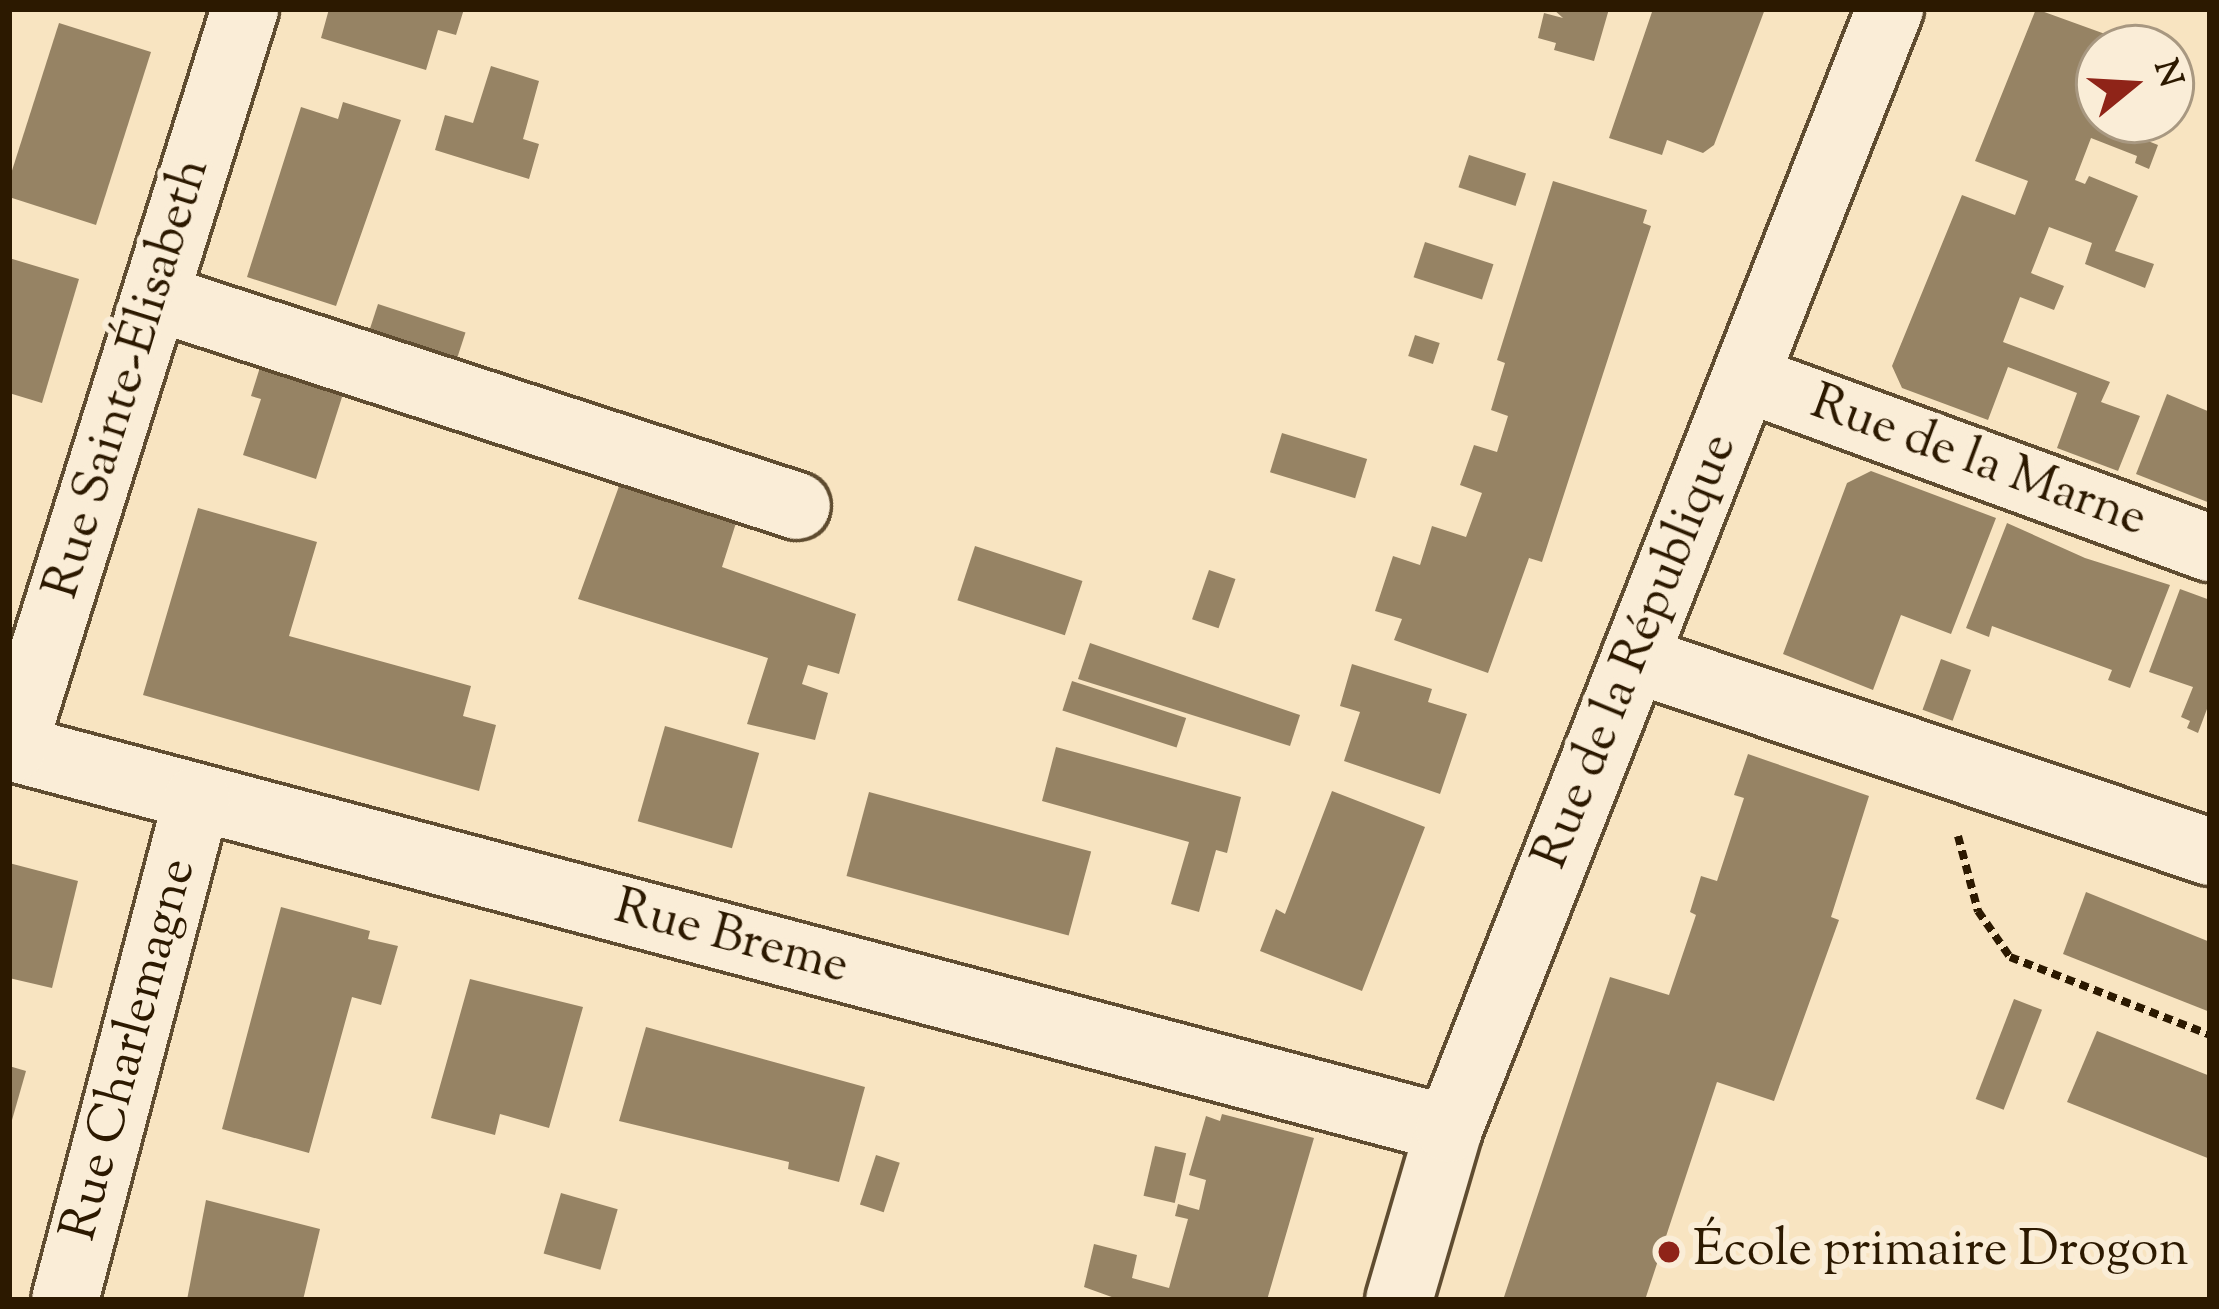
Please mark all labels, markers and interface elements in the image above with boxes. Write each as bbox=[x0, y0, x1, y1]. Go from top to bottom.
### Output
north arrow bbox=[2075, 24, 2195, 144]
text: N bbox=[2139, 54, 2193, 94]
street label: Rue Sainte-Élisabeth bbox=[33, 152, 225, 606]
street label: Rue de la Marne bbox=[1802, 374, 2154, 552]
street label: Rue de la République bbox=[1522, 426, 1752, 878]
street label: Rue Charlemagne bbox=[51, 852, 211, 1248]
street label: Rue Breme bbox=[607, 878, 855, 1000]
place label: École primaire Drogon bbox=[1693, 1221, 2189, 1283]
marker: École primaire Drogon bbox=[1656, 1239, 1682, 1265]

